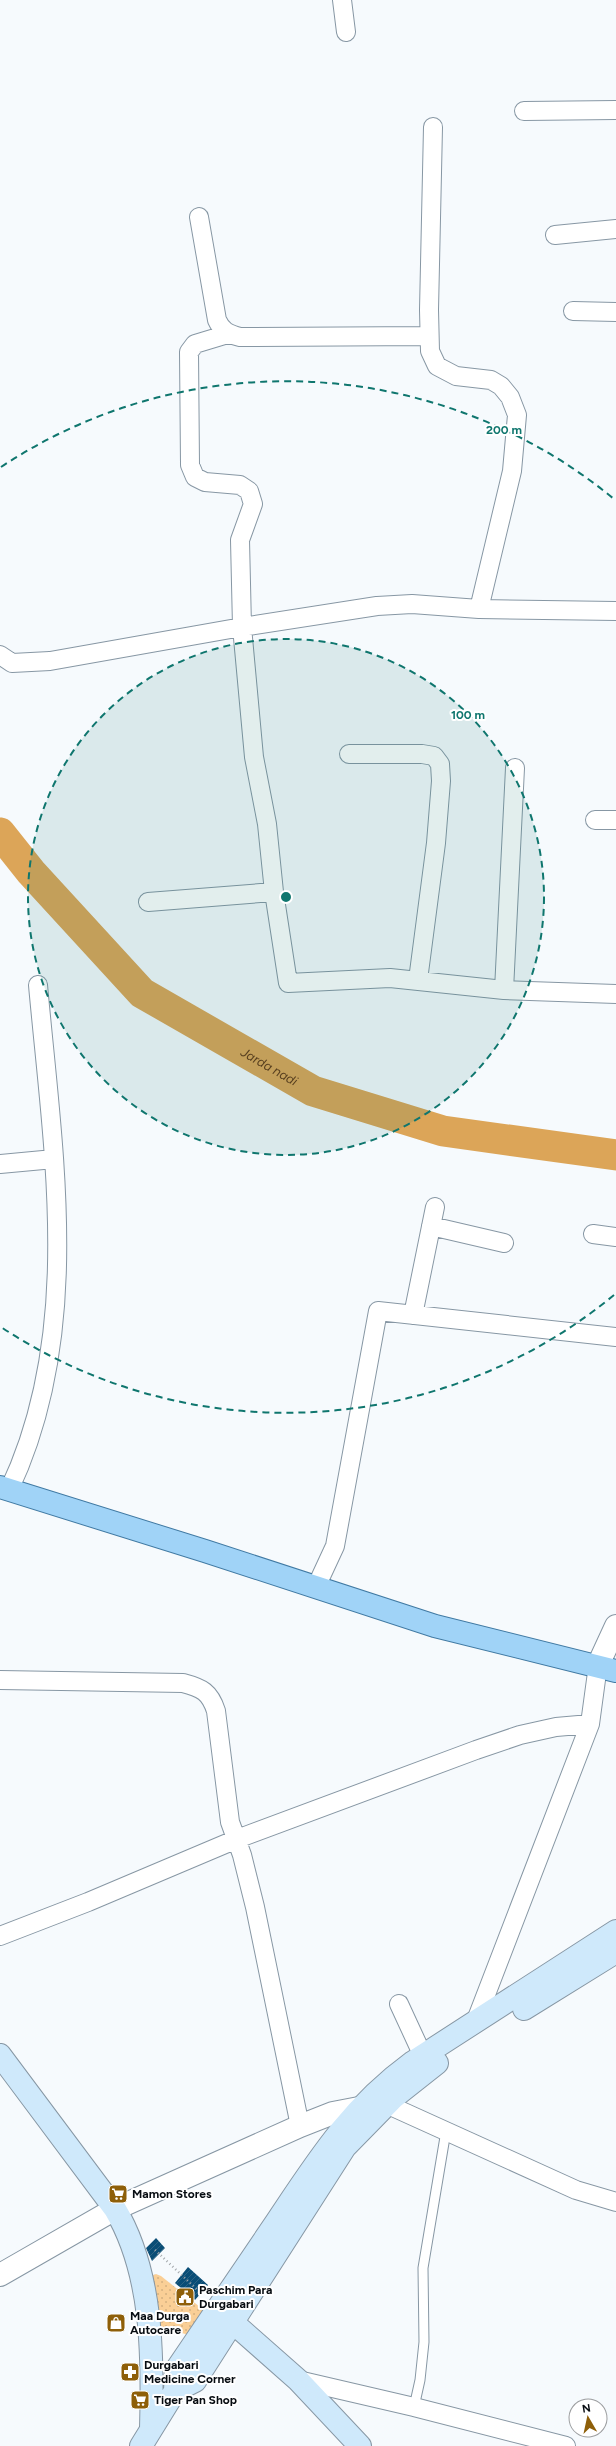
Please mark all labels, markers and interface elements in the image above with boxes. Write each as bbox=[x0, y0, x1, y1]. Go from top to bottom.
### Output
text: 200 m bbox=[486, 423, 522, 437]
text: 100 m bbox=[451, 708, 485, 722]
centre of rings bbox=[279, 890, 293, 904]
water label: Jarda nadi bbox=[237, 1044, 301, 1089]
supermarket icon: Mamon Stores bbox=[107, 2183, 129, 2205]
place label: Mamon Stores bbox=[132, 2187, 212, 2201]
place label: Paschim Para Durgabari bbox=[199, 2283, 272, 2311]
public building icon: Paschim Para Durgabari bbox=[174, 2286, 196, 2308]
place label: Maa Durga Autocare bbox=[130, 2309, 189, 2337]
shop icon: Maa Durga Autocare bbox=[105, 2312, 127, 2334]
place label: Durgabari Medicine Corner bbox=[144, 2358, 236, 2386]
pharmacy icon: Durgabari Medicine Corner bbox=[119, 2361, 141, 2383]
supermarket icon: Tiger Pan Shop bbox=[129, 2389, 151, 2411]
place label: Tiger Pan Shop bbox=[154, 2393, 237, 2407]
north arrow bbox=[568, 2398, 608, 2438]
text: N bbox=[581, 2402, 592, 2416]

